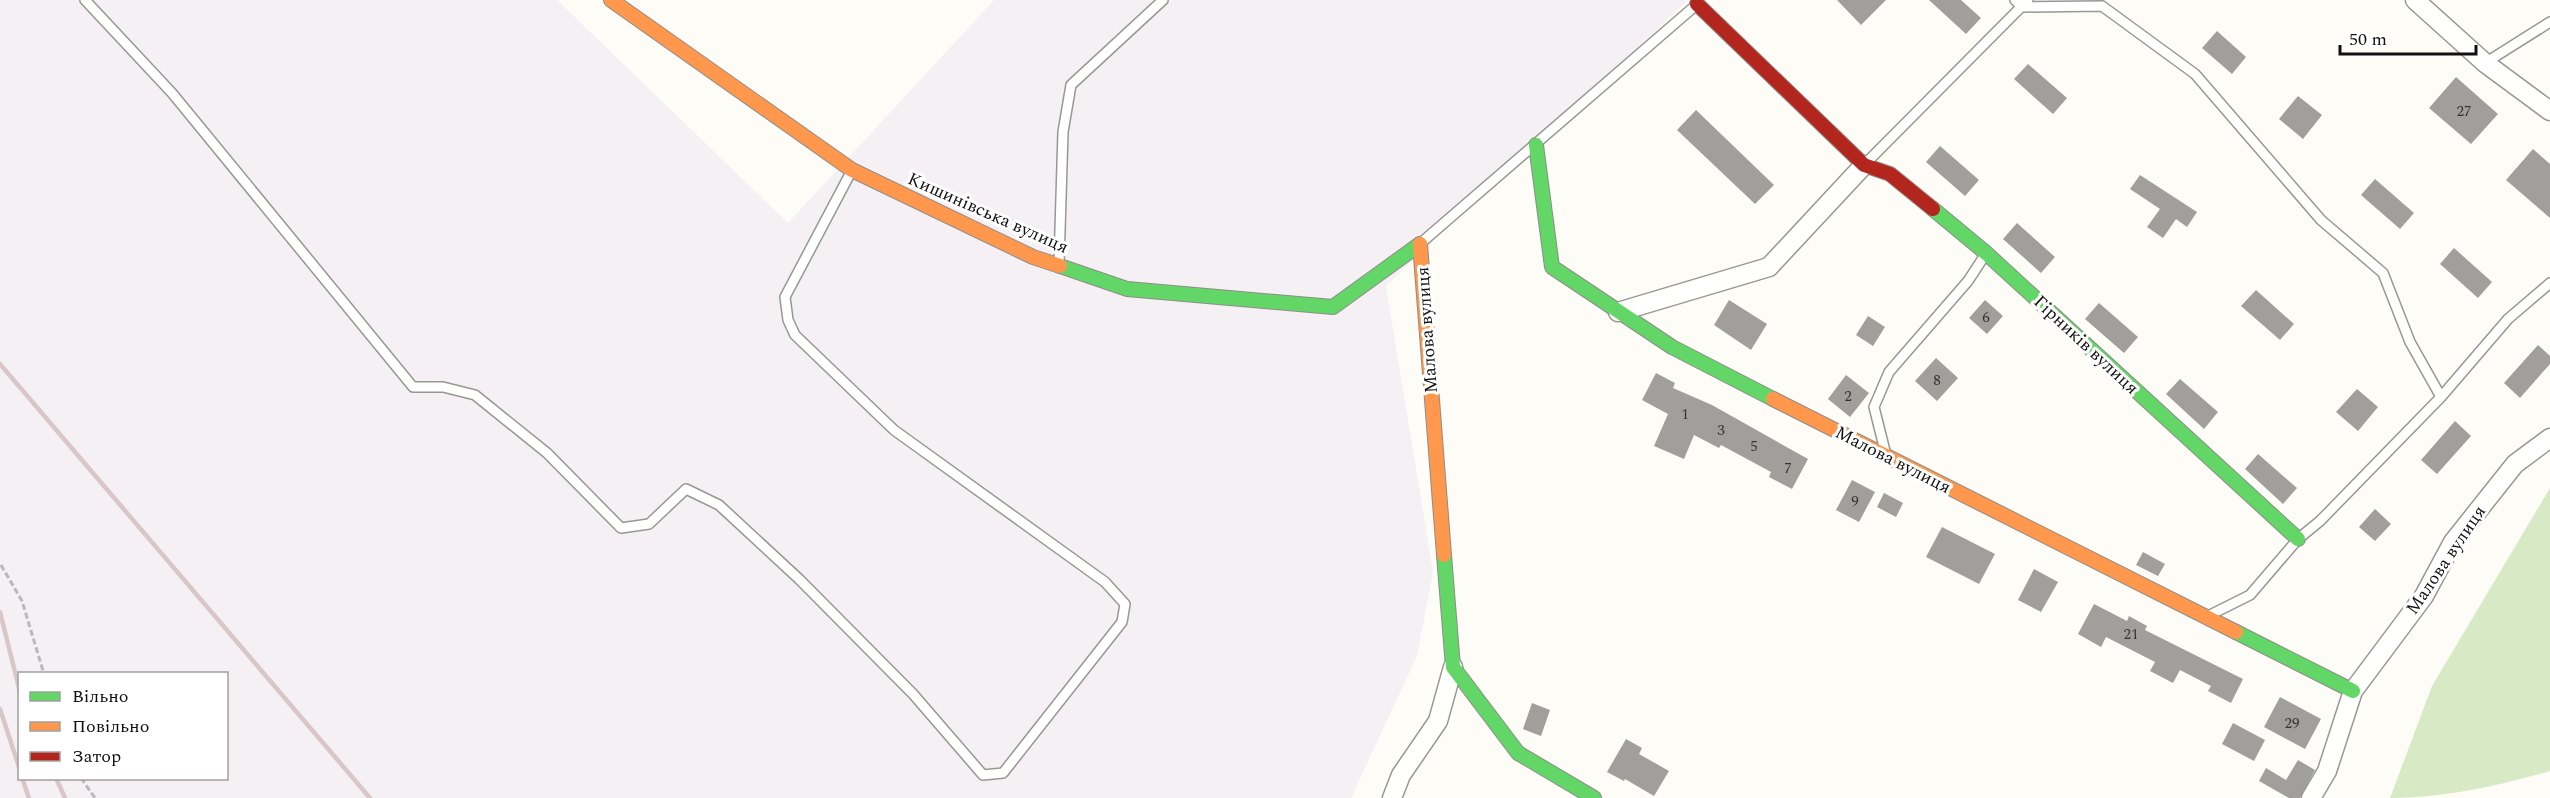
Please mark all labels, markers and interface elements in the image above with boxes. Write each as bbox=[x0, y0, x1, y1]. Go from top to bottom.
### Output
scale bar bbox=[2340, 18, 2476, 56]
text: 50 m bbox=[2349, 26, 2387, 53]
house number: 27 bbox=[2456, 100, 2472, 123]
street label: Кишинівська вулиця bbox=[903, 165, 1073, 261]
street label: Малова вулиця bbox=[1409, 266, 1445, 394]
street label: Гірників вулиця bbox=[2027, 289, 2145, 401]
house number: 6 bbox=[1982, 306, 1990, 329]
house number: 8 bbox=[1933, 369, 1941, 392]
house number: 2 bbox=[1844, 385, 1852, 408]
house number: 1 bbox=[1681, 403, 1689, 426]
house number: 3 bbox=[1717, 419, 1725, 442]
street label: Малова вулиця bbox=[1830, 419, 1956, 501]
house number: 5 bbox=[1750, 435, 1758, 458]
house number: 7 bbox=[1784, 457, 1792, 480]
house number: 9 bbox=[1851, 490, 1859, 513]
street label: Малова вулиця bbox=[2399, 500, 2493, 620]
house number: 21 bbox=[2123, 623, 2139, 646]
legend bbox=[18, 672, 228, 780]
text: Вільно bbox=[72, 683, 129, 710]
house number: 29 bbox=[2284, 712, 2300, 735]
text: Повільно bbox=[72, 713, 149, 740]
text: Затор bbox=[72, 743, 121, 770]

